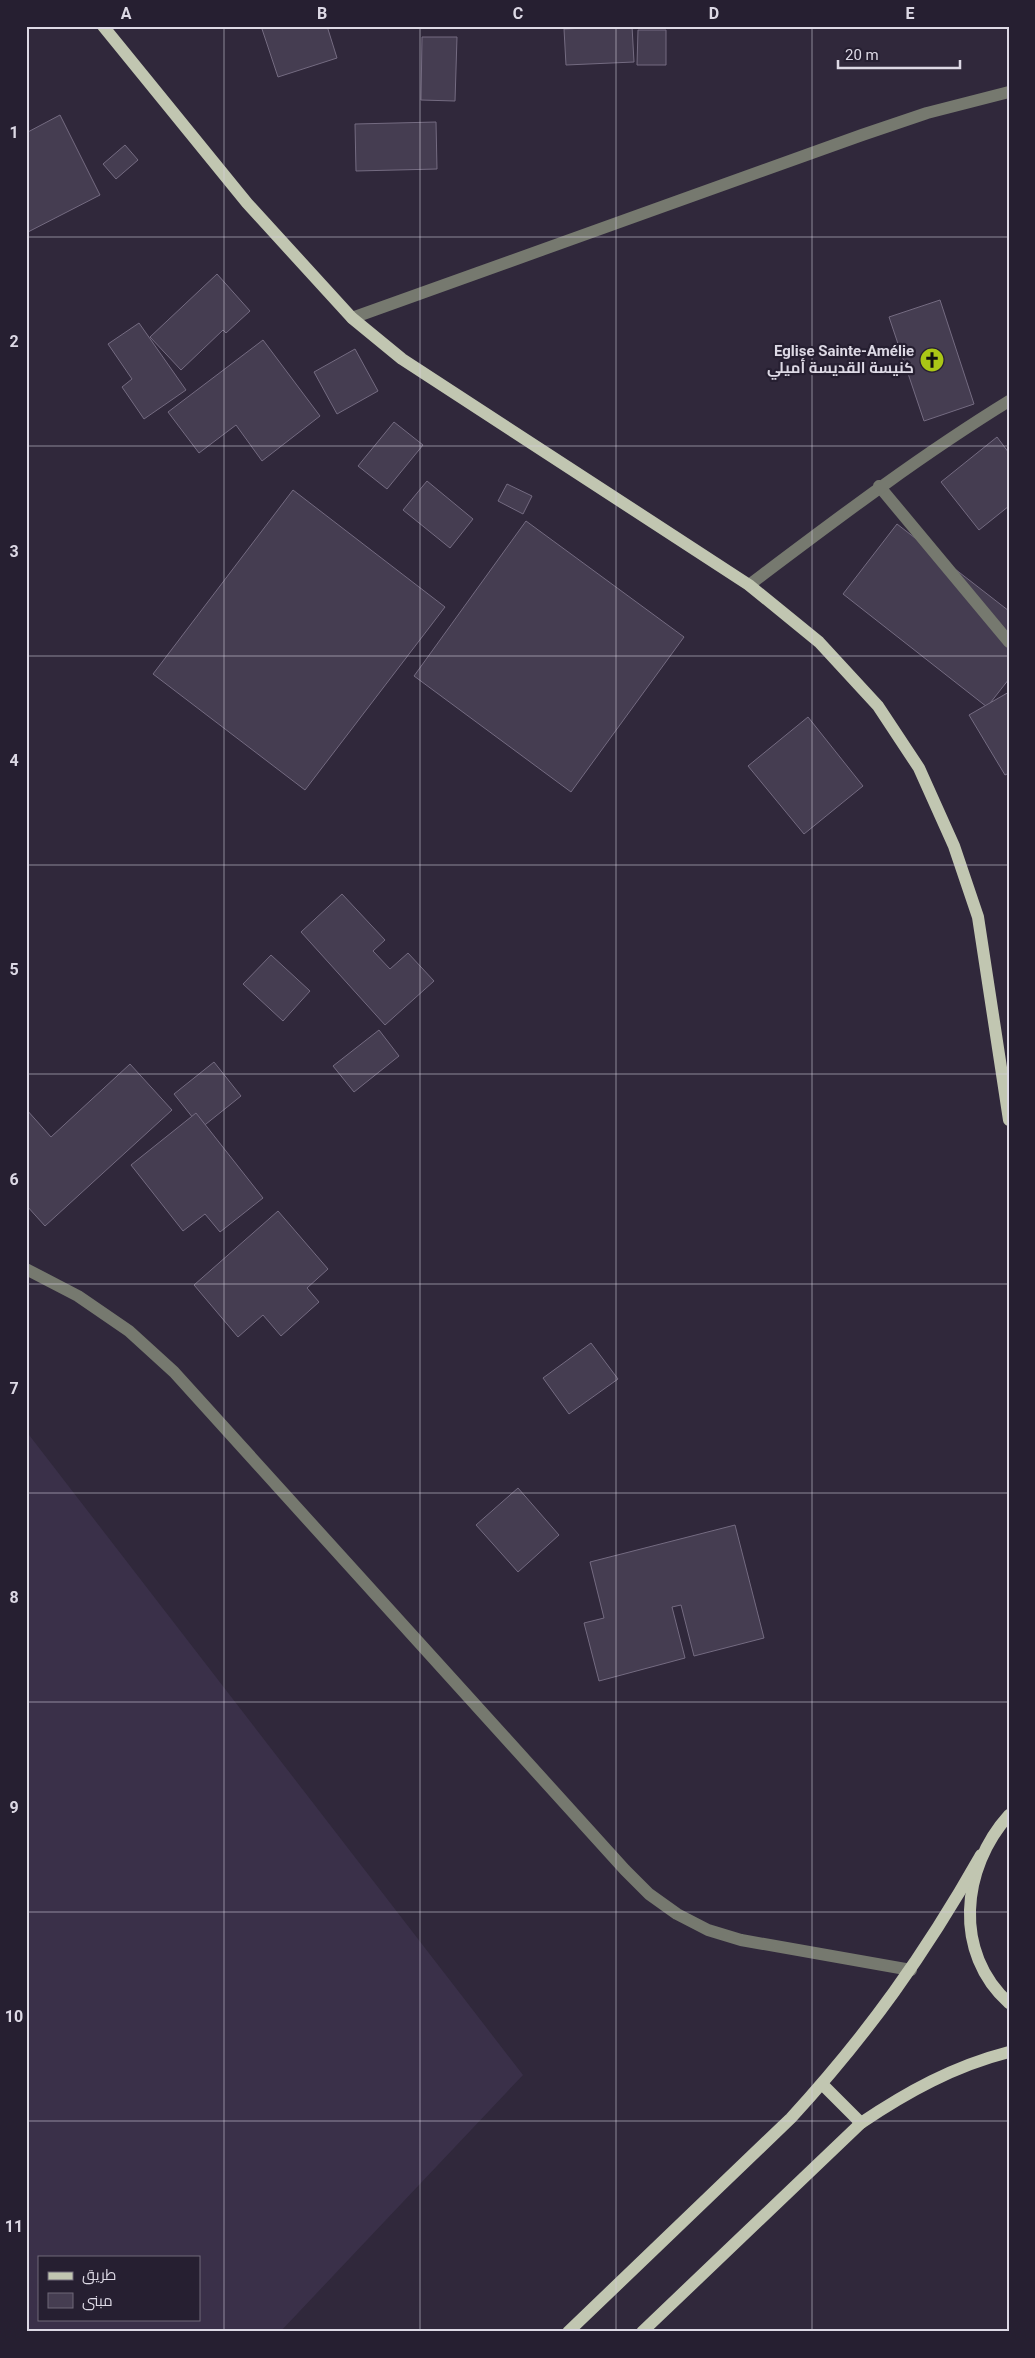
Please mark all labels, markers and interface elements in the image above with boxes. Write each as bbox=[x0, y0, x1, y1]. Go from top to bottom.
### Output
text: A bbox=[121, 4, 132, 23]
text: B bbox=[317, 4, 327, 23]
text: C bbox=[513, 4, 523, 23]
text: D bbox=[709, 4, 719, 23]
text: E bbox=[906, 4, 915, 23]
scale bar bbox=[838, 38, 960, 70]
text: 20 m bbox=[845, 46, 879, 64]
text: 1 bbox=[9, 123, 19, 142]
text: 2 bbox=[9, 332, 19, 351]
place label: Eglise Sainte-Amélie كنيسة القديسة أميلي bbox=[767, 342, 914, 380]
church icon: Eglise Sainte-Amélie كنيسة القديسة أميلي bbox=[919, 347, 945, 373]
text: 3 bbox=[9, 542, 19, 561]
text: 4 bbox=[9, 751, 19, 770]
text: 5 bbox=[9, 960, 19, 979]
text: 6 bbox=[9, 1170, 19, 1189]
text: 7 bbox=[9, 1379, 19, 1398]
text: 8 bbox=[9, 1588, 19, 1607]
text: 9 bbox=[9, 1798, 19, 1817]
text: 10 bbox=[5, 2007, 23, 2026]
text: 11 bbox=[5, 2217, 23, 2236]
legend bbox=[38, 2256, 200, 2320]
text: طريق bbox=[82, 2266, 116, 2285]
text: مبنى bbox=[82, 2292, 113, 2311]

